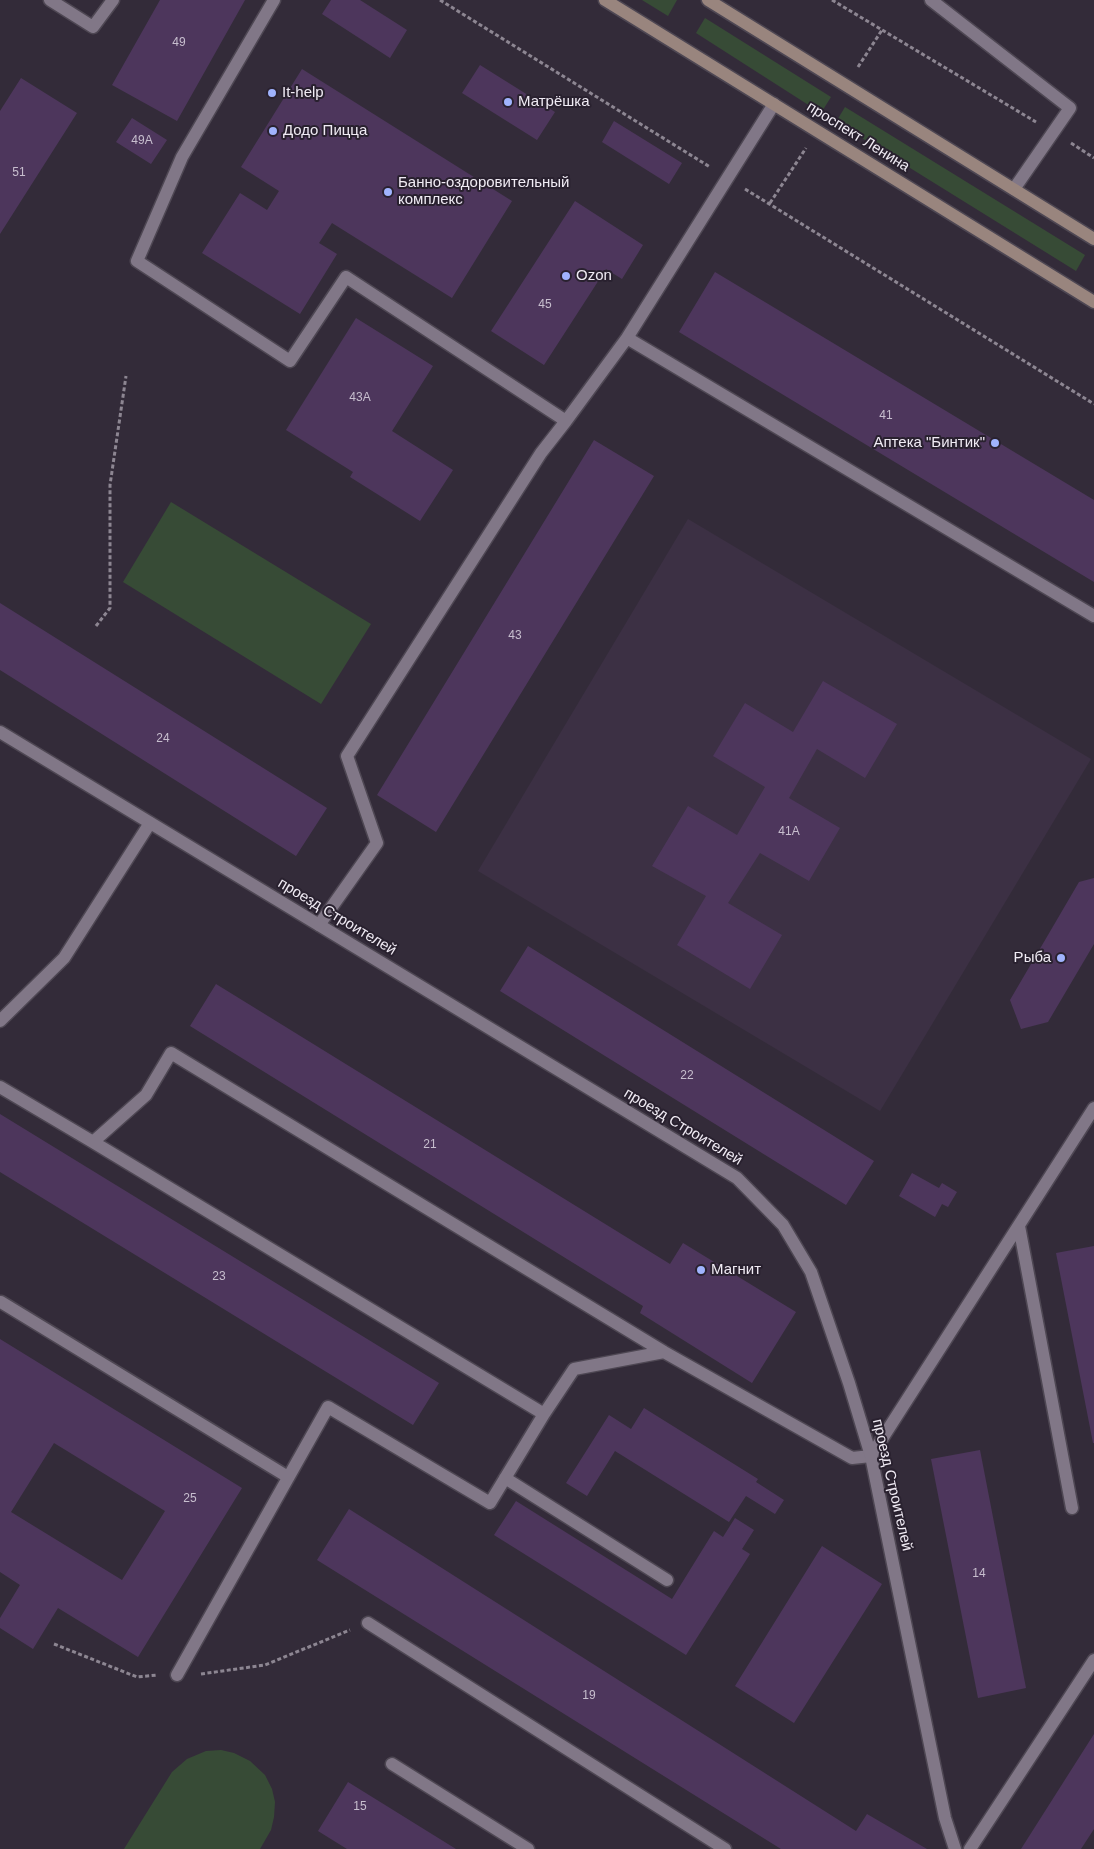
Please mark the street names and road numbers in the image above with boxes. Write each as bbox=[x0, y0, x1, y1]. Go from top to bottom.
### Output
street label: проспект Ленина bbox=[803, 98, 913, 176]
street label: проезд Строителей bbox=[274, 875, 400, 959]
street label: проезд Строителей bbox=[620, 1085, 746, 1169]
street label: проезд Строителей bbox=[868, 1417, 916, 1553]

